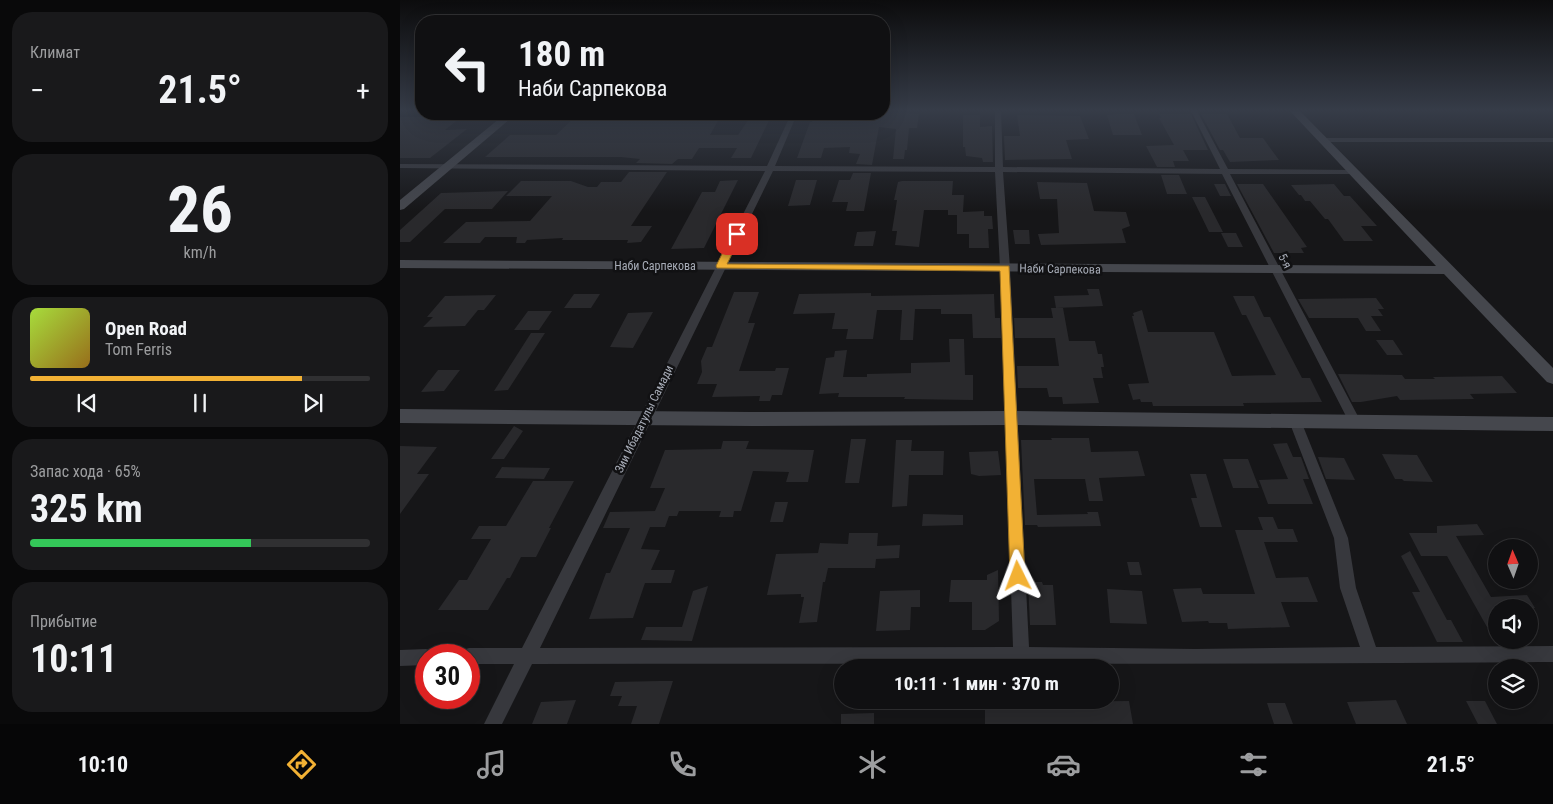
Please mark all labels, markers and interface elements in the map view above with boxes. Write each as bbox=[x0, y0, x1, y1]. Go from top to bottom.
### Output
text: 180 m bbox=[518, 34, 605, 75]
icon: left bbox=[435, 35, 500, 100]
text: Климат bbox=[30, 43, 80, 62]
text: 21.5° bbox=[158, 68, 242, 112]
text: − bbox=[30, 74, 44, 107]
text: + bbox=[356, 74, 370, 107]
text: Наби Сарпекова bbox=[518, 76, 667, 101]
text: 26 bbox=[167, 172, 233, 248]
pin bbox=[716, 213, 758, 255]
icon: arrive bbox=[723, 220, 751, 248]
text: km/h bbox=[184, 243, 216, 262]
street label: 5-я bbox=[1275, 251, 1295, 271]
street label: Наби Сарпекова bbox=[614, 259, 696, 273]
street label: Наби Сарпекова bbox=[1019, 261, 1101, 277]
text: Open Road bbox=[105, 317, 187, 340]
text: Tom Ferris bbox=[105, 340, 172, 359]
street label: Зии Ибадатулы Самади bbox=[612, 363, 676, 475]
icon: previous bbox=[73, 389, 101, 417]
icon: pause bbox=[186, 389, 214, 417]
icon: next bbox=[299, 389, 327, 417]
text: Запас хода · 65% bbox=[30, 462, 141, 481]
text: 325 km bbox=[30, 487, 143, 531]
north arrow bbox=[1488, 539, 1538, 589]
map controls bbox=[1488, 539, 1538, 709]
position arrow bbox=[991, 549, 1043, 601]
button: sound bbox=[1488, 599, 1538, 649]
text: Прибытие bbox=[30, 612, 97, 631]
text: 10:11 bbox=[30, 637, 117, 681]
speed limit sign: 30 bbox=[415, 644, 480, 709]
button: layers bbox=[1488, 659, 1538, 709]
text: 10:11 · 1 мин · 370 m bbox=[894, 672, 1059, 695]
icon: directions bbox=[284, 747, 319, 782]
icon: music bbox=[474, 747, 509, 782]
icon: phone bbox=[665, 747, 700, 782]
icon: climate bbox=[855, 747, 890, 782]
icon: car bbox=[1046, 747, 1081, 782]
icon: filters bbox=[1236, 747, 1271, 782]
text: 10:10 bbox=[78, 752, 128, 777]
text: 21.5° bbox=[1427, 752, 1475, 777]

